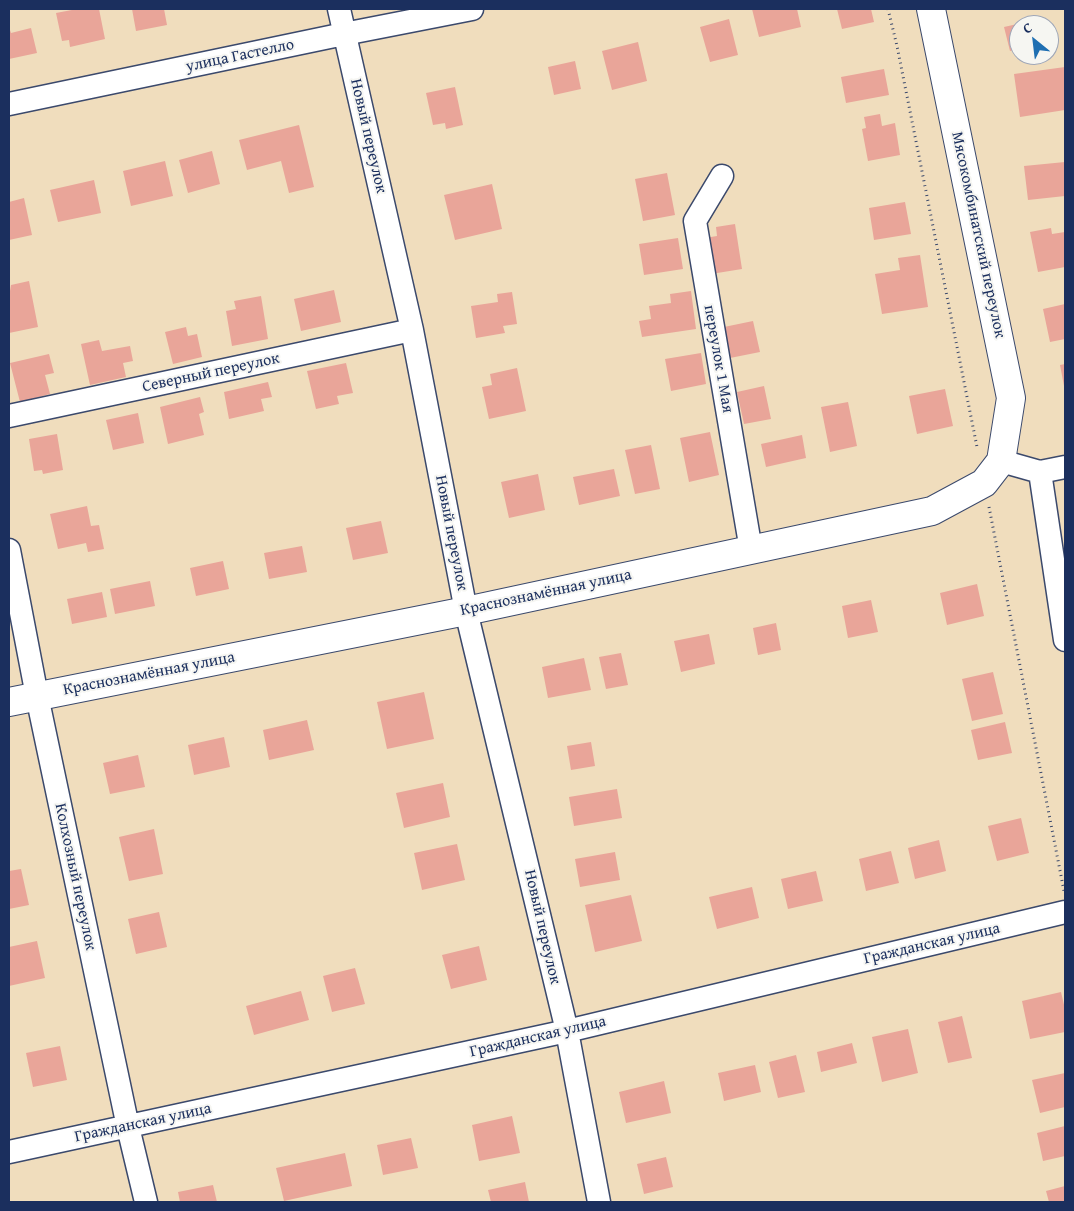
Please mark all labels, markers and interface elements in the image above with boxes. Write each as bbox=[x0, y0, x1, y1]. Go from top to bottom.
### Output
north arrow bbox=[1009, 15, 1059, 65]
text: С bbox=[1019, 17, 1036, 38]
street label: улица Гастелло bbox=[184, 35, 296, 77]
street label: Новый переулок bbox=[345, 77, 391, 195]
street label: Мясокомбинатский переулок bbox=[947, 130, 1009, 340]
street label: переулок 1 Мая bbox=[699, 304, 737, 414]
street label: Северный переулок bbox=[141, 349, 281, 397]
street label: Новый переулок bbox=[430, 474, 472, 592]
street label: Краснознамённая улица bbox=[459, 565, 633, 621]
street label: Краснознамённая улица bbox=[62, 648, 236, 700]
street label: Колхозный переулок bbox=[50, 802, 100, 952]
street label: Новый переулок bbox=[519, 868, 565, 986]
street label: Гражданская улица bbox=[862, 919, 1002, 969]
street label: Гражданская улица bbox=[468, 1012, 608, 1062]
street label: Гражданская улица bbox=[73, 1099, 213, 1147]

